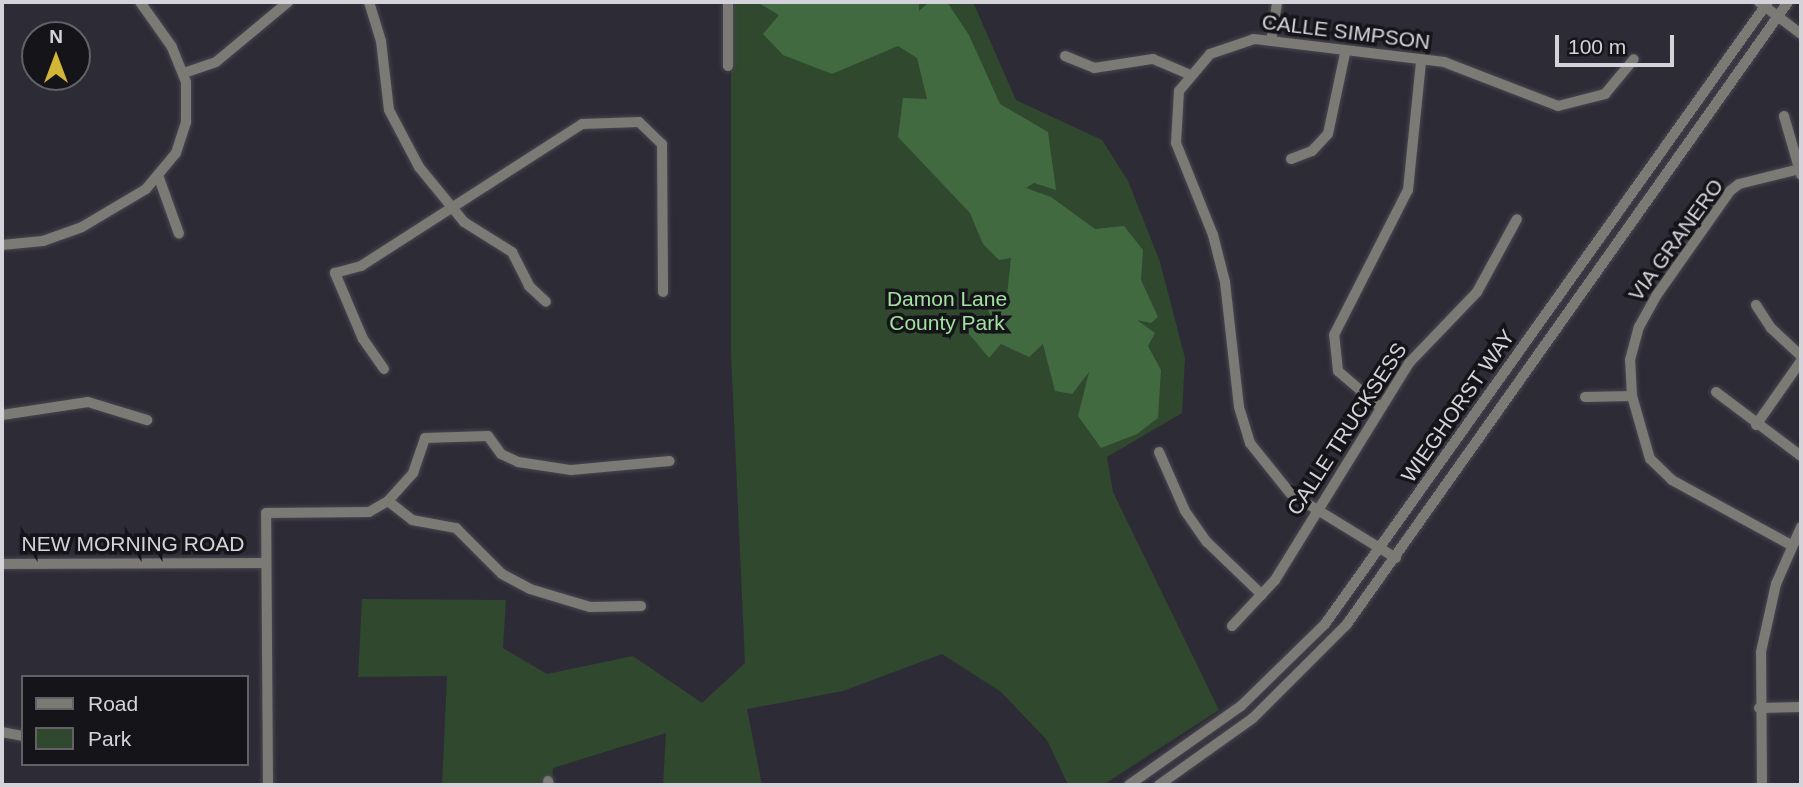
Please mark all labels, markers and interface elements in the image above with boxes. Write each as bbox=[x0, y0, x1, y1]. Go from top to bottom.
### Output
street label: CALLE SIMPSON bbox=[1260, 9, 1432, 55]
north arrow bbox=[21, 21, 91, 91]
scale bar bbox=[1558, 21, 1677, 65]
text: N bbox=[49, 26, 63, 47]
text: 100 m bbox=[1568, 35, 1626, 58]
street label: VIA GRANERO bbox=[1623, 174, 1729, 306]
park label: Damon Lane County Park bbox=[887, 286, 1007, 336]
street label: WIEGHORST WAY bbox=[1396, 325, 1520, 487]
street label: CALLE TRUCKSESS bbox=[1282, 338, 1412, 520]
street label: NEW MORNING ROAD bbox=[22, 531, 244, 557]
legend bbox=[21, 675, 248, 766]
text: Road bbox=[88, 692, 138, 715]
text: Park bbox=[88, 727, 131, 750]

